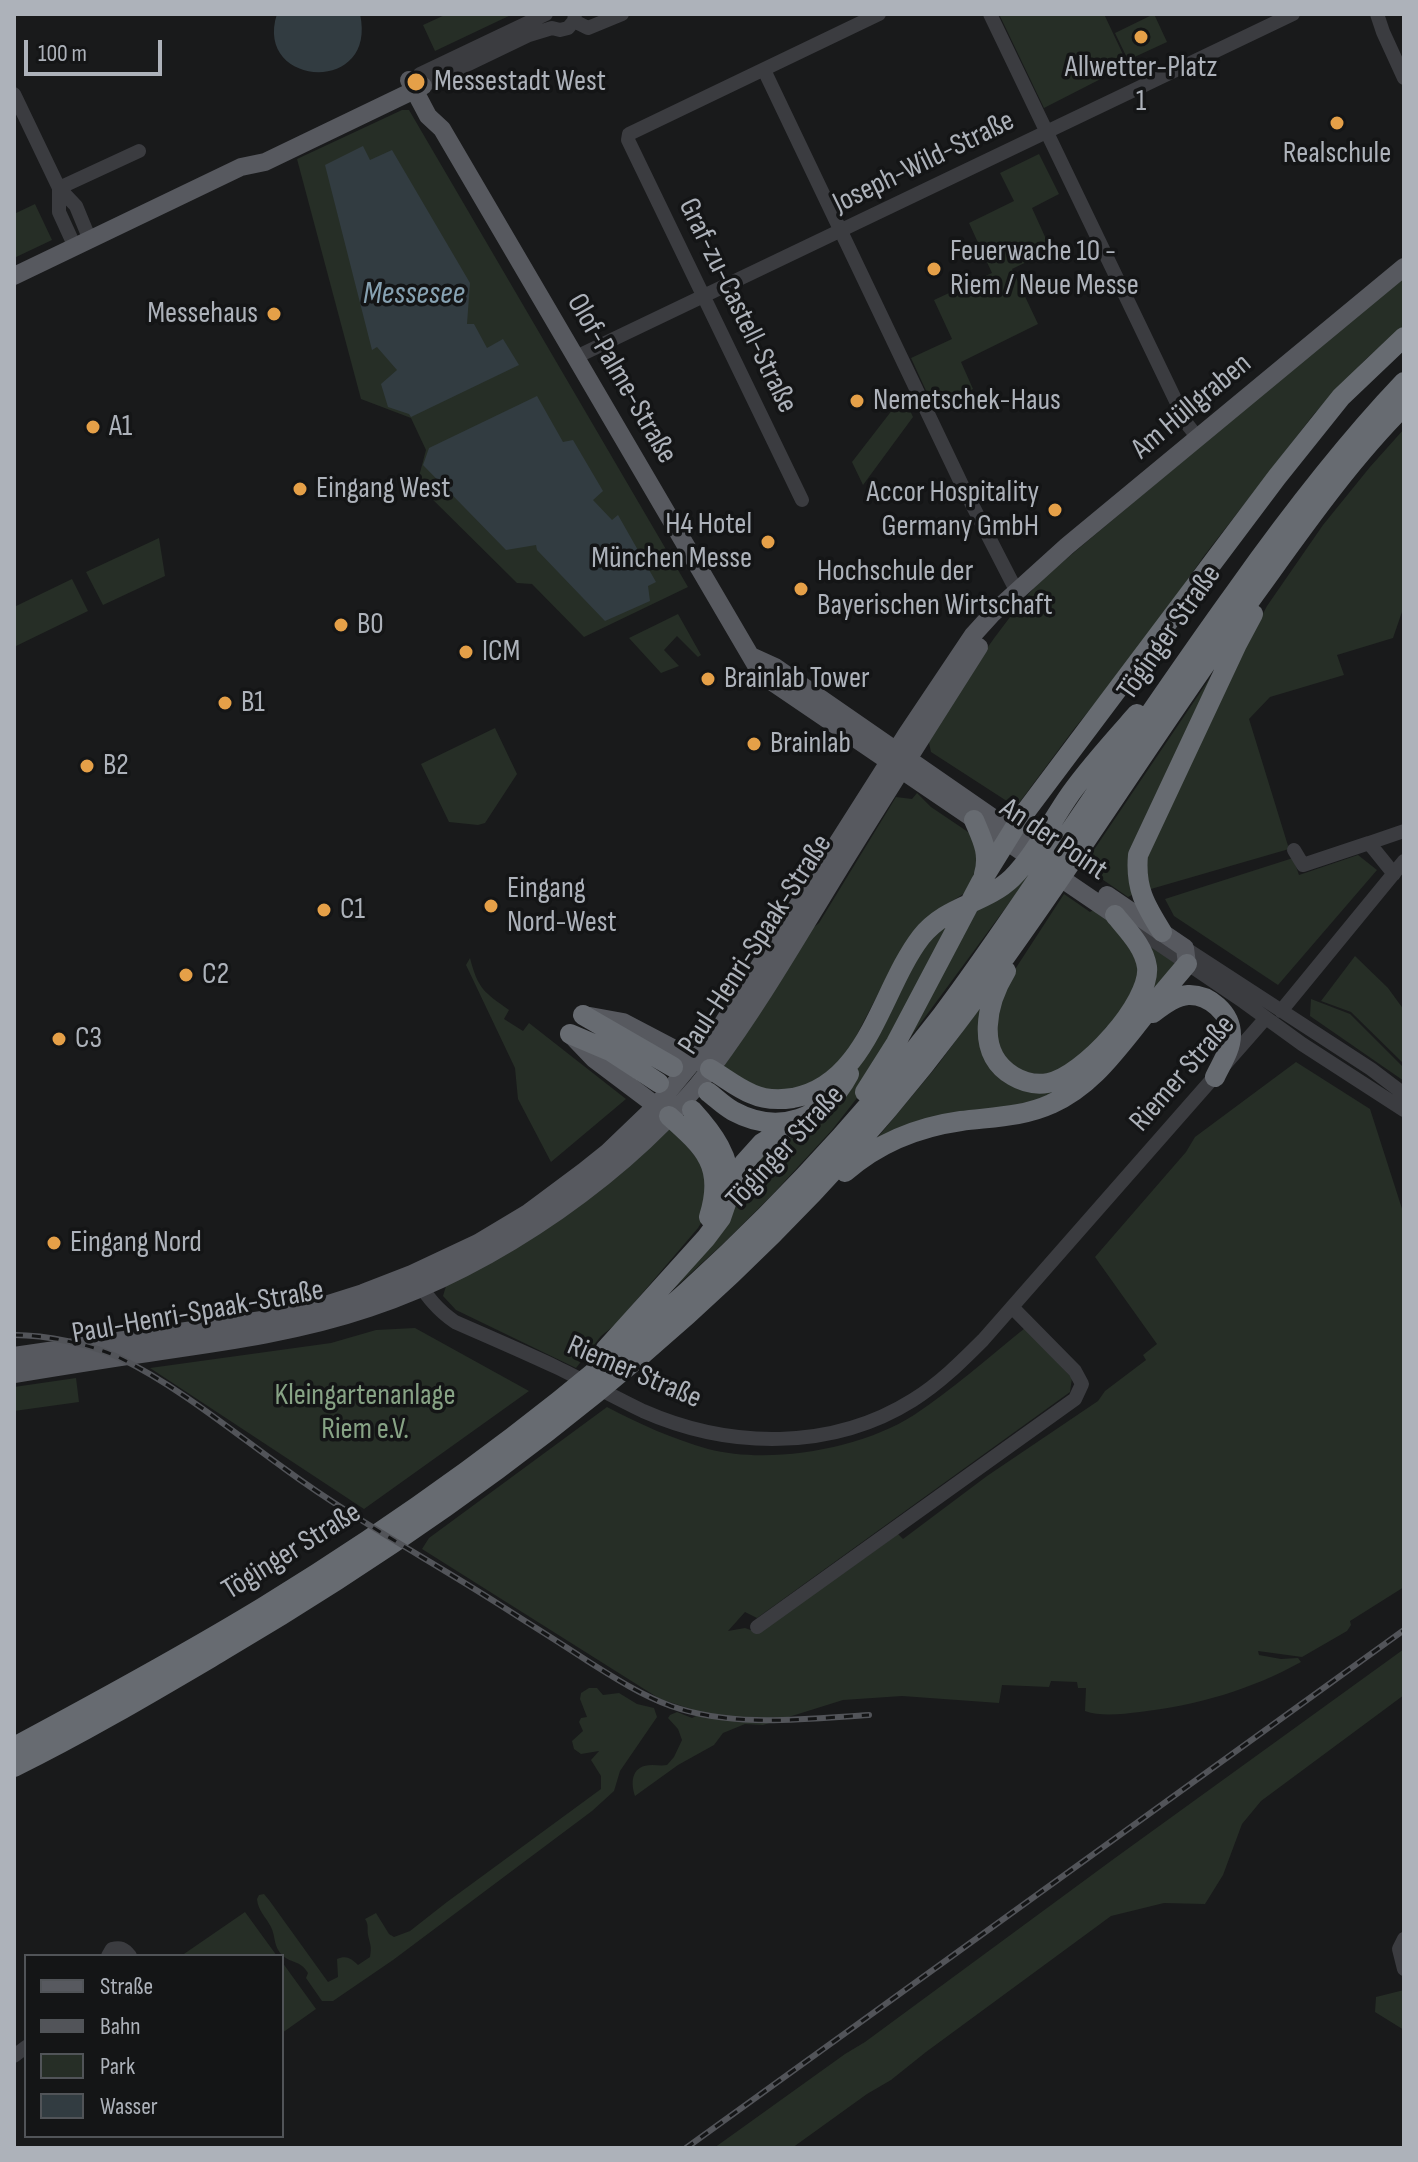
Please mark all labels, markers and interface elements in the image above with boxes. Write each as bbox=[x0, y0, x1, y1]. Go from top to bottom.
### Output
scale bar bbox=[28, 24, 166, 74]
marker: Allwetter-Platz 1 bbox=[1132, 28, 1150, 46]
text: 100 m bbox=[38, 39, 87, 68]
place label: Allwetter-Platz 1 bbox=[1065, 50, 1217, 120]
place label: Messestadt West bbox=[434, 64, 606, 100]
marker: Messestadt West bbox=[405, 71, 427, 93]
street label: Joseph-Wild-Straße bbox=[827, 104, 1021, 222]
marker: Realschule bbox=[1328, 114, 1346, 132]
place label: Realschule bbox=[1283, 136, 1391, 172]
street label: Graf-zu-Castell-Straße bbox=[670, 193, 804, 419]
place label: Feuerwache 10 - Riem / Neue Messe bbox=[950, 234, 1139, 304]
marker: Feuerwache 10 - Riem / Neue Messe bbox=[925, 260, 943, 278]
water label: Messesee bbox=[363, 276, 465, 314]
street label: Olof-Palme-Straße bbox=[558, 288, 684, 470]
place label: Messehaus bbox=[147, 296, 258, 332]
marker: Messehaus bbox=[265, 305, 283, 323]
street label: Am Hüllgraben bbox=[1125, 346, 1259, 468]
place label: Nemetschek-Haus bbox=[873, 383, 1061, 419]
marker: Nemetschek-Haus bbox=[848, 392, 866, 410]
place label: A1 bbox=[109, 409, 132, 445]
marker: A1 bbox=[84, 418, 102, 436]
place label: Eingang West bbox=[316, 471, 450, 507]
place label: Accor Hospitality Germany GmbH bbox=[867, 475, 1039, 546]
marker: Eingang West bbox=[291, 480, 309, 498]
marker: Accor Hospitality Germany GmbH bbox=[1046, 501, 1064, 519]
place label: H4 Hotel München Messe bbox=[591, 507, 752, 578]
marker: H4 Hotel München Messe bbox=[759, 533, 777, 551]
place label: Hochschule der Bayerischen Wirtschaft bbox=[817, 554, 1053, 624]
street label: Töginger Straße bbox=[1110, 559, 1230, 707]
marker: Hochschule der Bayerischen Wirtschaft bbox=[792, 580, 810, 598]
place label: B0 bbox=[357, 607, 384, 643]
marker: B0 bbox=[332, 616, 350, 634]
place label: ICM bbox=[482, 634, 520, 670]
marker: ICM bbox=[457, 643, 475, 661]
place label: Brainlab Tower bbox=[724, 661, 870, 697]
marker: Brainlab Tower bbox=[699, 670, 717, 688]
place label: B1 bbox=[241, 685, 265, 721]
marker: B1 bbox=[216, 694, 234, 712]
place label: Brainlab bbox=[770, 726, 851, 762]
marker: Brainlab bbox=[745, 735, 763, 753]
place label: B2 bbox=[103, 748, 129, 784]
marker: B2 bbox=[78, 757, 96, 775]
street label: An der Point bbox=[992, 791, 1114, 889]
street label: Paul-Henri-Spaak-Straße bbox=[671, 828, 841, 1062]
place label: Eingang Nord-West bbox=[507, 871, 617, 942]
place label: C1 bbox=[340, 892, 365, 928]
marker: Eingang Nord-West bbox=[482, 897, 500, 915]
marker: C1 bbox=[315, 901, 333, 919]
place label: C2 bbox=[202, 957, 229, 993]
marker: C2 bbox=[177, 966, 195, 984]
street label: Riemer Straße bbox=[1123, 1008, 1243, 1140]
place label: C3 bbox=[75, 1021, 102, 1057]
marker: C3 bbox=[50, 1030, 68, 1048]
street label: Töginger Straße bbox=[719, 1078, 853, 1218]
place label: Eingang Nord bbox=[70, 1225, 202, 1261]
marker: Eingang Nord bbox=[45, 1234, 63, 1252]
street label: Paul-Henri-Spaak-Straße bbox=[69, 1273, 327, 1353]
street label: Riemer Straße bbox=[561, 1329, 707, 1417]
park label: Kleingartenanlage Riem e.V. bbox=[274, 1378, 456, 1448]
street label: Töginger Straße bbox=[216, 1495, 368, 1609]
legend bbox=[24, 1954, 284, 2138]
text: Straße bbox=[100, 1972, 153, 2001]
text: Bahn bbox=[100, 2012, 141, 2041]
text: Park bbox=[100, 2052, 135, 2081]
text: Wasser bbox=[100, 2092, 158, 2121]

